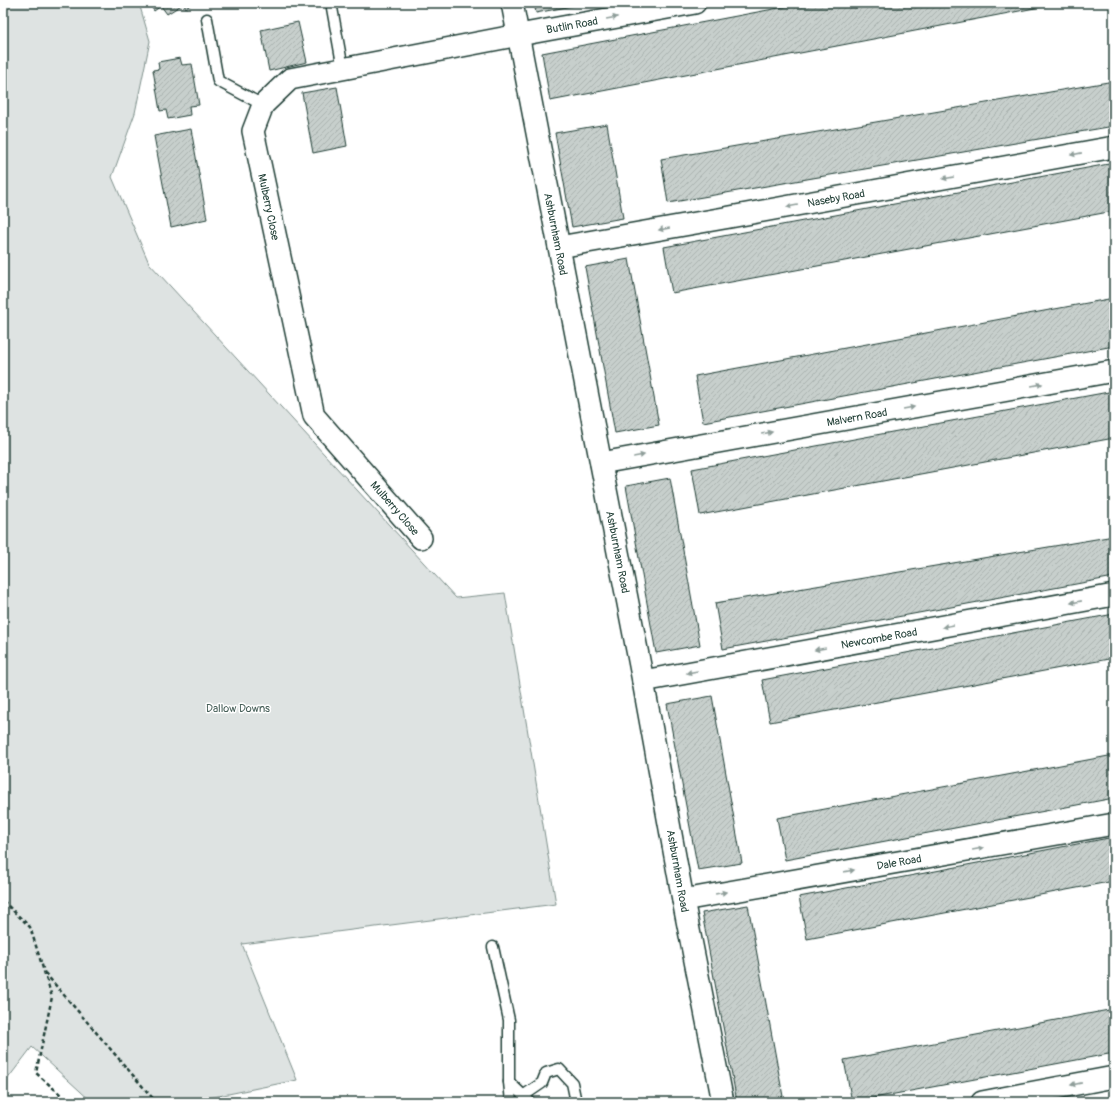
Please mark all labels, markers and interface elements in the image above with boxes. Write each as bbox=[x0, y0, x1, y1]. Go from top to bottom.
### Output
street label: Butlin Road bbox=[545, 15, 599, 36]
one-way arrow bbox=[606, 15, 618, 21]
one-way arrow bbox=[1070, 151, 1082, 157]
street label: Mulberry Close bbox=[255, 173, 282, 242]
one-way arrow bbox=[942, 175, 954, 181]
street label: Naseby Road bbox=[806, 187, 866, 210]
street label: Ashburnham Road bbox=[541, 192, 570, 276]
one-way arrow bbox=[786, 203, 799, 209]
one-way arrow bbox=[658, 226, 670, 232]
one-way arrow bbox=[1031, 381, 1043, 387]
one-way arrow bbox=[903, 404, 915, 410]
street label: Malvern Road bbox=[826, 406, 888, 429]
one-way arrow bbox=[761, 430, 773, 436]
one-way arrow bbox=[633, 453, 645, 459]
street label: Mulberry Close bbox=[368, 479, 422, 538]
street label: Ashburnham Road bbox=[603, 510, 632, 594]
one-way arrow bbox=[1070, 599, 1082, 605]
one-way arrow bbox=[942, 623, 954, 629]
street label: Newcombe Road bbox=[840, 625, 918, 652]
one-way arrow bbox=[814, 646, 826, 652]
one-way arrow bbox=[686, 670, 698, 676]
park label: Dallow Downs bbox=[206, 702, 270, 715]
street label: Ashburnham Road bbox=[664, 829, 691, 913]
one-way arrow bbox=[971, 845, 984, 851]
street label: Dale Road bbox=[876, 852, 922, 873]
one-way arrow bbox=[843, 868, 856, 874]
one-way arrow bbox=[715, 890, 727, 896]
one-way arrow bbox=[1070, 1082, 1082, 1088]

